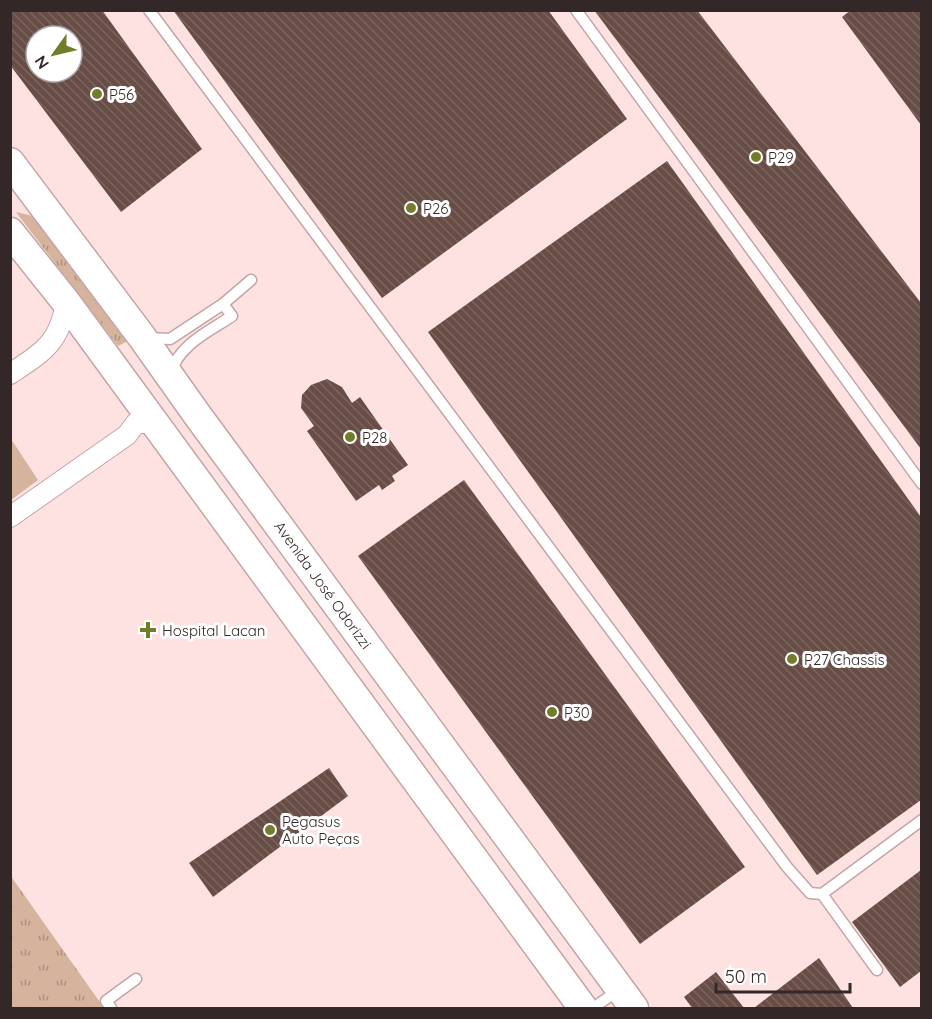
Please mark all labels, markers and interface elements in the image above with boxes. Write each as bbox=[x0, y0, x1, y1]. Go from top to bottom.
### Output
north arrow bbox=[24, 24, 84, 84]
text: N bbox=[30, 52, 53, 73]
place label: P56 bbox=[109, 85, 134, 104]
marker: P56 bbox=[90, 87, 104, 101]
place label: P29 bbox=[768, 148, 794, 167]
marker: P29 bbox=[749, 150, 763, 164]
place label: P26 bbox=[423, 199, 448, 218]
marker: P26 bbox=[404, 201, 418, 215]
place label: P28 bbox=[362, 428, 387, 447]
marker: P28 bbox=[343, 430, 357, 444]
street label: Avenida José Odorizzi bbox=[270, 517, 376, 653]
marker: Hospital Lacan bbox=[139, 621, 157, 639]
place label: Hospital Lacan bbox=[162, 621, 266, 640]
place label: P27 Chassis bbox=[804, 650, 884, 669]
marker: P27 Chassis bbox=[785, 652, 799, 666]
place label: P30 bbox=[564, 703, 590, 722]
marker: P30 bbox=[545, 705, 559, 719]
place label: Pegasus Auto Peças bbox=[282, 812, 359, 848]
marker: Pegasus Auto Peças bbox=[263, 823, 277, 837]
scale bar bbox=[716, 956, 850, 994]
text: 50 m bbox=[725, 965, 767, 988]

